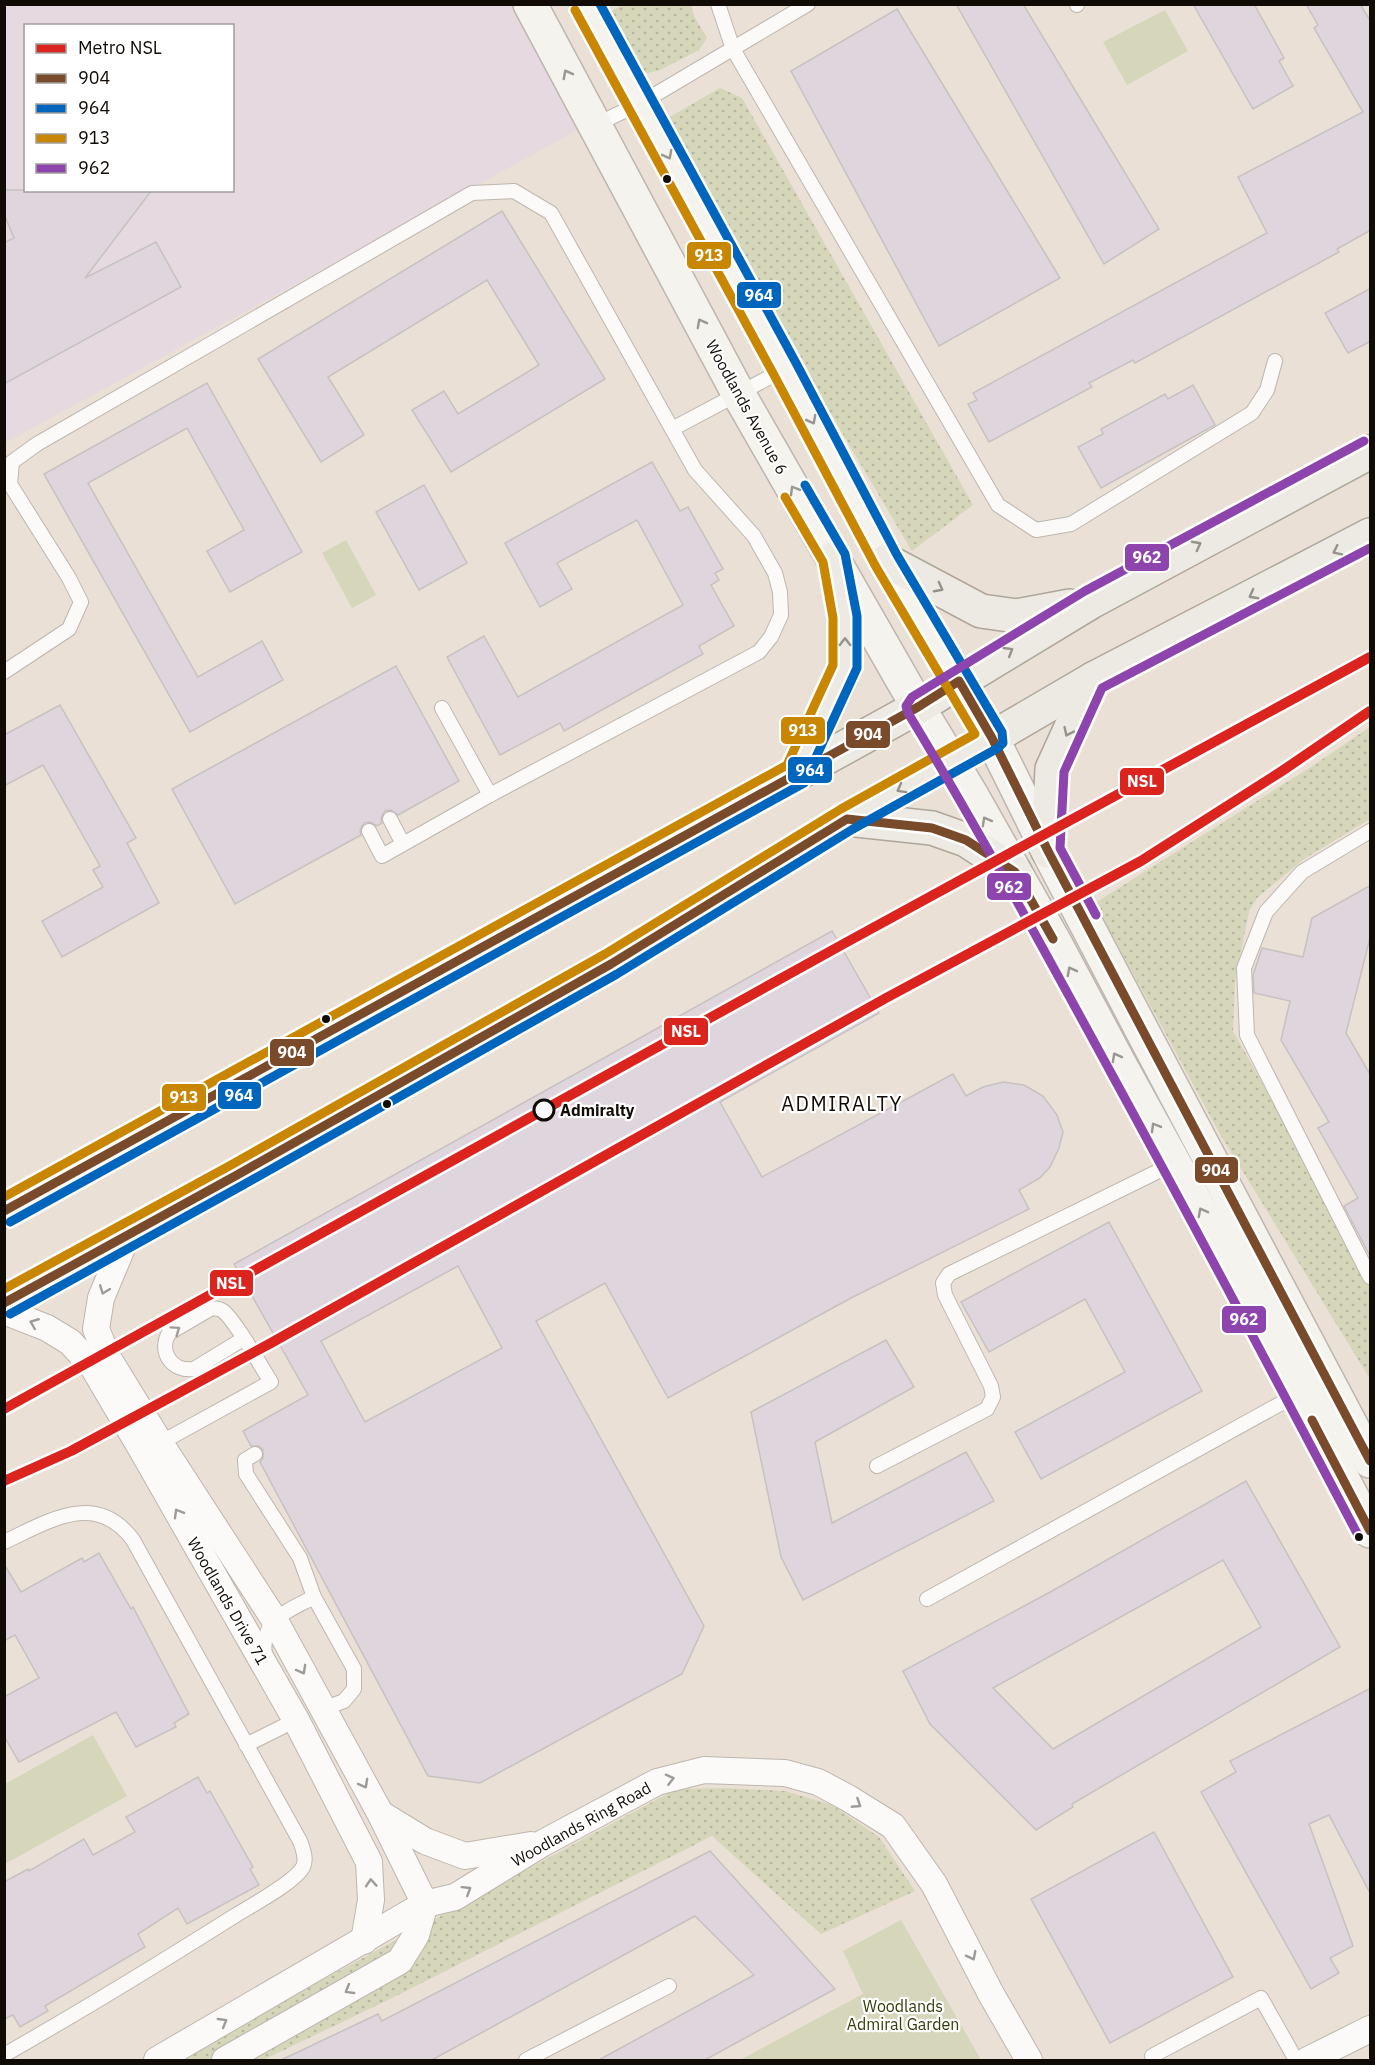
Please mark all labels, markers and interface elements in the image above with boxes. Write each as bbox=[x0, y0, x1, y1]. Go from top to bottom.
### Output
legend bbox=[24, 24, 234, 192]
text: Metro NSL bbox=[78, 36, 162, 59]
text: 904 bbox=[78, 66, 111, 89]
one-way arrow bbox=[563, 69, 574, 80]
text: 964 bbox=[78, 96, 111, 119]
text: 913 bbox=[78, 126, 110, 149]
one-way arrow bbox=[661, 148, 672, 159]
text: 962 bbox=[78, 156, 110, 179]
unlabelled marker bbox=[661, 173, 673, 185]
line badge: 913 bbox=[686, 241, 732, 270]
text: 913 bbox=[695, 245, 723, 265]
line badge: 964 bbox=[736, 281, 782, 309]
text: 964 bbox=[745, 285, 774, 305]
one-way arrow bbox=[697, 319, 708, 329]
street label: Woodlands Avenue 6 bbox=[702, 336, 792, 478]
one-way arrow bbox=[805, 414, 816, 425]
one-way arrow bbox=[790, 486, 801, 496]
one-way arrow bbox=[1191, 541, 1202, 552]
line badge: 962 bbox=[1124, 543, 1170, 572]
one-way arrow bbox=[1333, 544, 1344, 556]
text: 962 bbox=[1133, 547, 1161, 567]
one-way arrow bbox=[933, 581, 944, 593]
one-way arrow bbox=[1248, 588, 1259, 599]
one-way arrow bbox=[839, 637, 851, 646]
one-way arrow bbox=[1003, 647, 1013, 659]
line badge: 913 bbox=[780, 716, 826, 745]
text: 913 bbox=[789, 720, 817, 740]
line badge: 904 bbox=[845, 720, 891, 749]
text: 904 bbox=[854, 724, 883, 744]
one-way arrow bbox=[1063, 725, 1075, 736]
line badge: 964 bbox=[787, 756, 833, 784]
text: 964 bbox=[796, 760, 825, 780]
line badge: NSL bbox=[1119, 767, 1165, 796]
text: NSL bbox=[1127, 771, 1157, 791]
one-way arrow bbox=[896, 782, 907, 793]
one-way arrow bbox=[982, 817, 994, 827]
line badge: 962 bbox=[986, 872, 1032, 901]
text: 962 bbox=[995, 877, 1023, 897]
one-way arrow bbox=[1066, 966, 1078, 977]
unlabelled marker bbox=[320, 1013, 332, 1025]
line badge: NSL bbox=[663, 1017, 709, 1046]
text: NSL bbox=[671, 1021, 701, 1041]
line badge: 904 bbox=[269, 1038, 315, 1067]
text: 904 bbox=[278, 1042, 307, 1062]
one-way arrow bbox=[1112, 1053, 1123, 1063]
line badge: 964 bbox=[217, 1081, 262, 1110]
line badge: 913 bbox=[161, 1083, 207, 1112]
text: 964 bbox=[225, 1085, 254, 1105]
text: 913 bbox=[170, 1087, 198, 1107]
district label: ADMIRALTY bbox=[781, 1090, 903, 1117]
unlabelled marker bbox=[381, 1098, 393, 1110]
marker: Admiralty bbox=[533, 1099, 555, 1121]
place label: Admiralty bbox=[560, 1100, 635, 1120]
one-way arrow bbox=[1151, 1123, 1162, 1133]
line badge: 904 bbox=[1194, 1156, 1239, 1184]
text: 904 bbox=[1202, 1160, 1231, 1180]
one-way arrow bbox=[1197, 1207, 1209, 1218]
line badge: NSL bbox=[209, 1269, 254, 1297]
text: NSL bbox=[216, 1273, 246, 1293]
one-way arrow bbox=[99, 1284, 111, 1295]
line badge: 962 bbox=[1221, 1305, 1267, 1334]
text: 962 bbox=[1230, 1309, 1258, 1329]
one-way arrow bbox=[30, 1318, 41, 1330]
one-way arrow bbox=[169, 1326, 180, 1337]
one-way arrow bbox=[174, 1509, 185, 1519]
unlabelled marker bbox=[1353, 1531, 1365, 1543]
street label: Woodlands Drive 71 bbox=[183, 1534, 273, 1668]
one-way arrow bbox=[295, 1664, 306, 1674]
one-way arrow bbox=[665, 1773, 675, 1786]
street label: Woodlands Ring Road bbox=[508, 1777, 654, 1871]
one-way arrow bbox=[357, 1778, 368, 1788]
one-way arrow bbox=[851, 1796, 861, 1808]
one-way arrow bbox=[364, 1878, 377, 1887]
one-way arrow bbox=[461, 1886, 471, 1898]
one-way arrow bbox=[965, 1950, 976, 1961]
one-way arrow bbox=[345, 1983, 355, 1994]
park label: Woodlands Admiral Garden bbox=[847, 1996, 959, 2034]
one-way arrow bbox=[216, 2018, 227, 2030]

